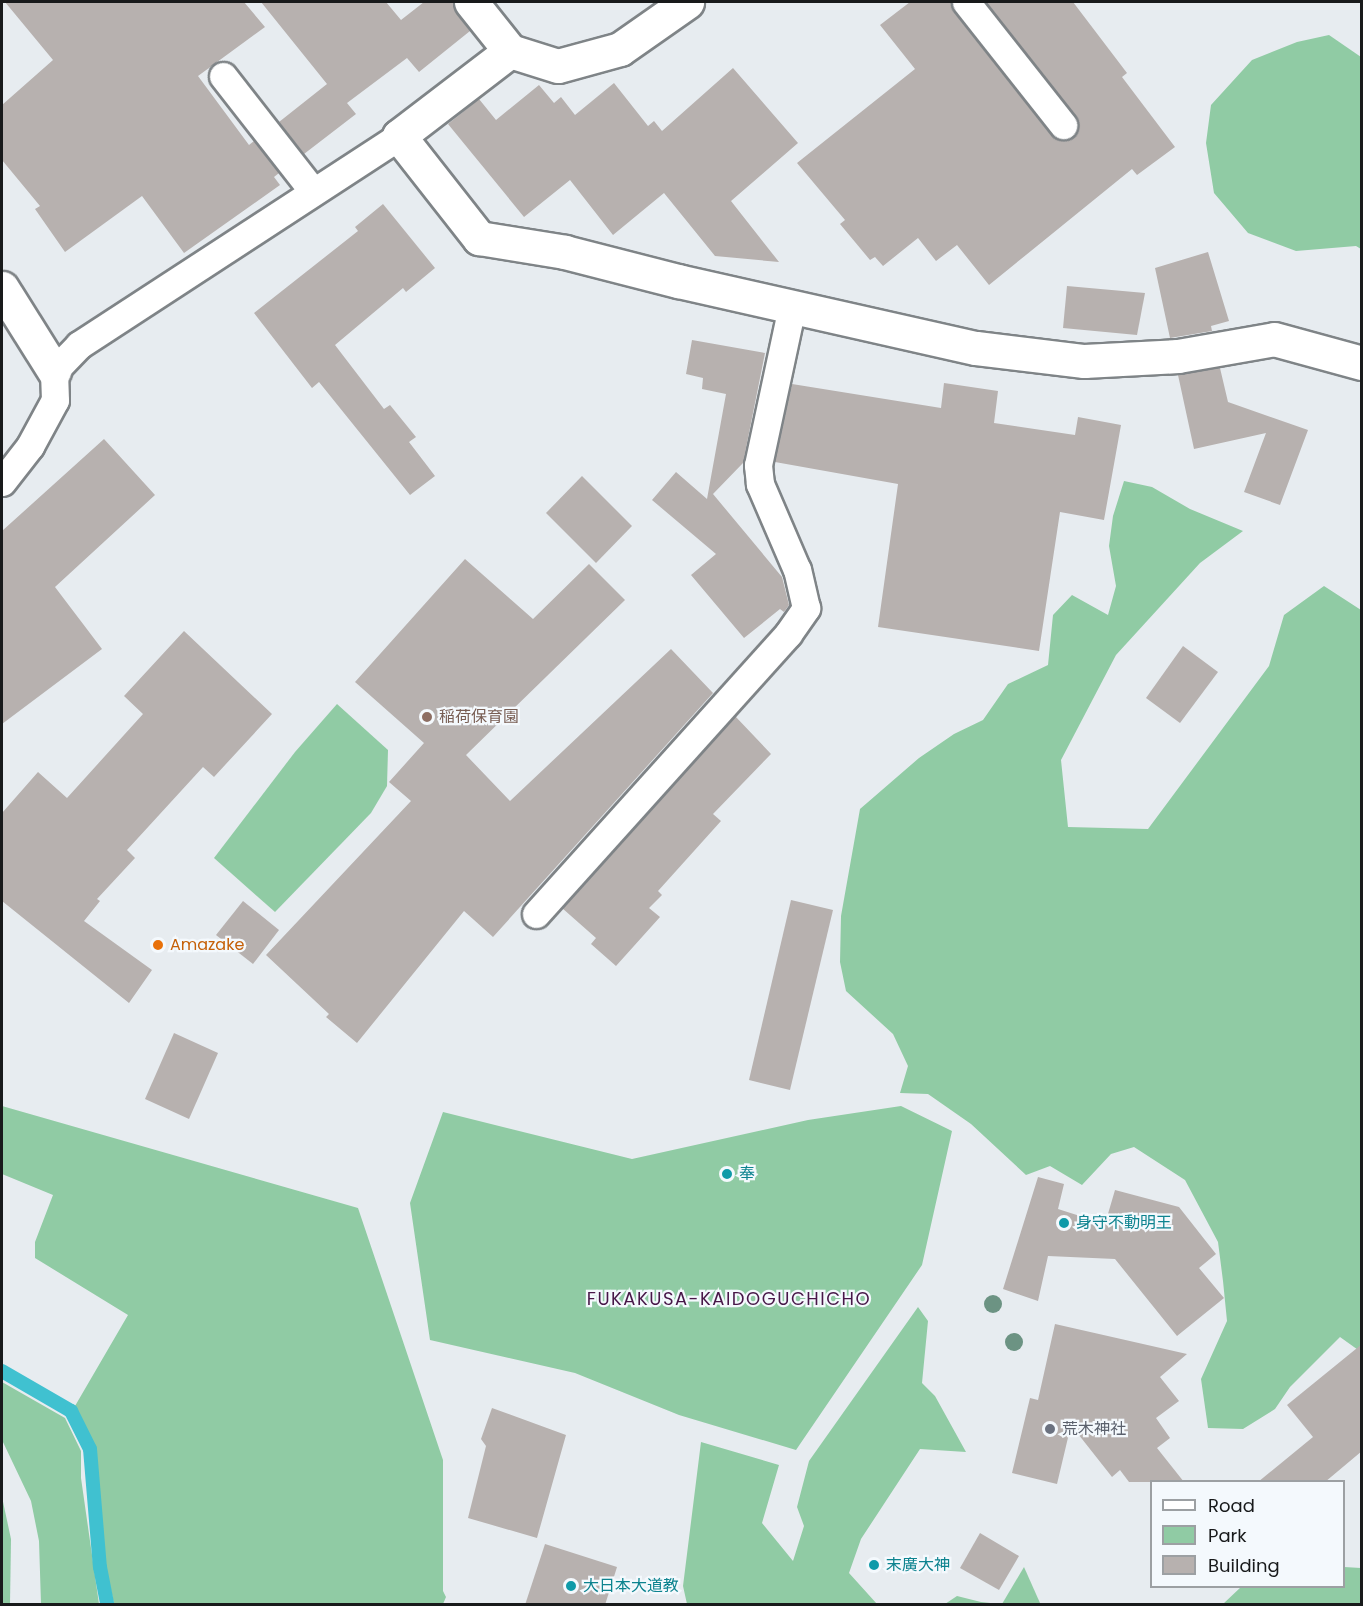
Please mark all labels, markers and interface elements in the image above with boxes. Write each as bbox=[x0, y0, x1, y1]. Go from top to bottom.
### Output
place label: 稲荷保育園 bbox=[439, 707, 519, 727]
marker: 稲荷保育園 bbox=[420, 710, 434, 724]
place label: Amazake bbox=[170, 935, 244, 955]
marker: Amazake bbox=[151, 938, 165, 952]
place label: 奉 bbox=[739, 1164, 755, 1184]
marker: 奉 bbox=[720, 1167, 734, 1181]
place label: 身守不動明王 bbox=[1076, 1213, 1172, 1233]
marker: 身守不動明王 bbox=[1057, 1216, 1071, 1230]
district label: FUKAKUSA-KAIDOGUCHICHO bbox=[587, 1288, 871, 1310]
place label: 荒木神社 bbox=[1062, 1419, 1126, 1439]
marker: 荒木神社 bbox=[1043, 1422, 1057, 1436]
legend bbox=[1150, 1480, 1345, 1588]
text: Road bbox=[1208, 1493, 1255, 1518]
text: Park bbox=[1208, 1523, 1247, 1548]
text: Building bbox=[1208, 1553, 1280, 1578]
place label: 末廣大神 bbox=[886, 1555, 950, 1575]
marker: 末廣大神 bbox=[867, 1558, 881, 1572]
place label: 大日本大道教 bbox=[583, 1576, 679, 1596]
marker: 大日本大道教 bbox=[564, 1579, 578, 1593]

